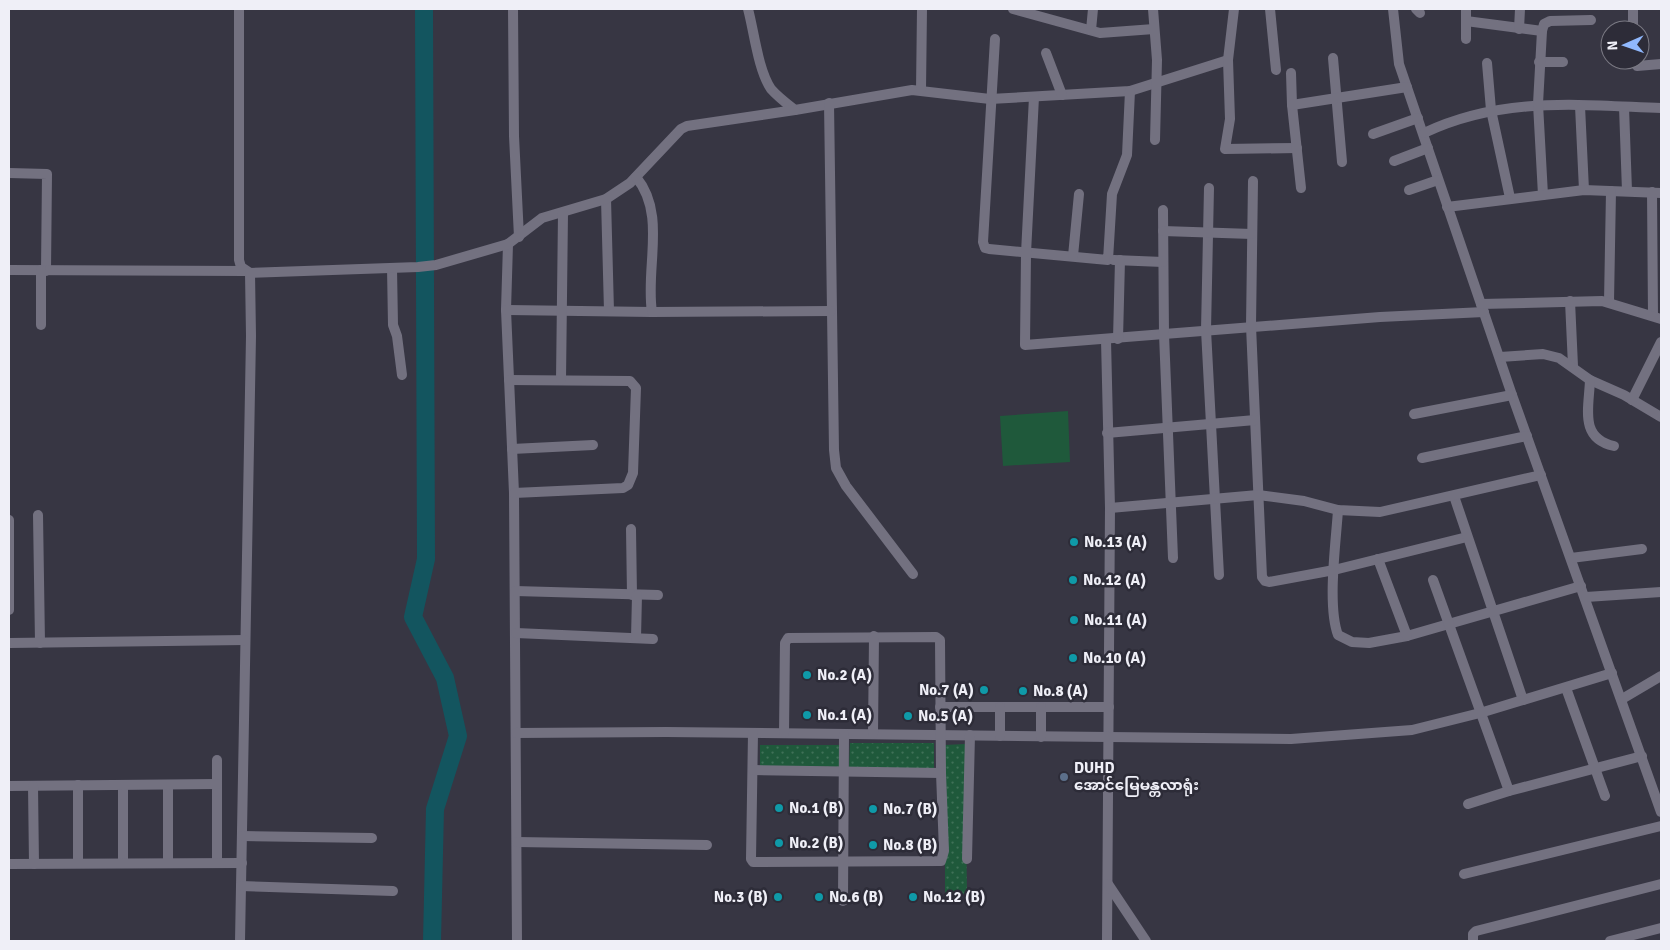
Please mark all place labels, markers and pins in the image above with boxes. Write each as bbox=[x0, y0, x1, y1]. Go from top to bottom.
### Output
place label: No.13 (A) bbox=[1084, 533, 1147, 551]
marker: No.13 (A) bbox=[1068, 536, 1080, 548]
place label: No.12 (A) bbox=[1083, 571, 1146, 589]
marker: No.12 (A) bbox=[1067, 574, 1079, 586]
place label: No.11 (A) bbox=[1084, 611, 1147, 629]
marker: No.11 (A) bbox=[1068, 614, 1080, 626]
place label: No.10 (A) bbox=[1083, 649, 1146, 667]
marker: No.10 (A) bbox=[1067, 652, 1079, 664]
place label: No.2 (A) bbox=[817, 666, 872, 684]
marker: No.2 (A) bbox=[801, 669, 813, 681]
place label: No.7 (A) bbox=[919, 681, 974, 699]
place label: No.8 (A) bbox=[1033, 682, 1088, 700]
marker: No.7 (A) bbox=[978, 684, 990, 696]
marker: No.8 (A) bbox=[1017, 685, 1029, 697]
place label: No.1 (A) bbox=[817, 706, 872, 724]
place label: No.5 (A) bbox=[918, 707, 973, 725]
marker: No.1 (A) bbox=[801, 709, 813, 721]
marker: No.5 (A) bbox=[902, 710, 914, 722]
place label: DUHD အောင်မြေမန္တလာရုံး bbox=[1074, 759, 1199, 797]
marker: DUHD အောင်မြေမန္တလာရုံး bbox=[1058, 771, 1070, 783]
place label: No.1 (B) bbox=[789, 799, 843, 817]
place label: No.7 (B) bbox=[883, 800, 937, 818]
marker: No.1 (B) bbox=[773, 802, 785, 814]
marker: No.7 (B) bbox=[867, 803, 879, 815]
place label: No.2 (B) bbox=[789, 834, 843, 852]
place label: No.8 (B) bbox=[883, 836, 937, 854]
marker: No.2 (B) bbox=[773, 837, 785, 849]
marker: No.8 (B) bbox=[867, 839, 879, 851]
place label: No.3 (B) bbox=[714, 888, 768, 906]
place label: No.6 (B) bbox=[829, 888, 883, 906]
place label: No.12 (B) bbox=[923, 888, 985, 906]
marker: No.3 (B) bbox=[772, 891, 784, 903]
marker: No.6 (B) bbox=[813, 891, 825, 903]
marker: No.12 (B) bbox=[907, 891, 919, 903]

